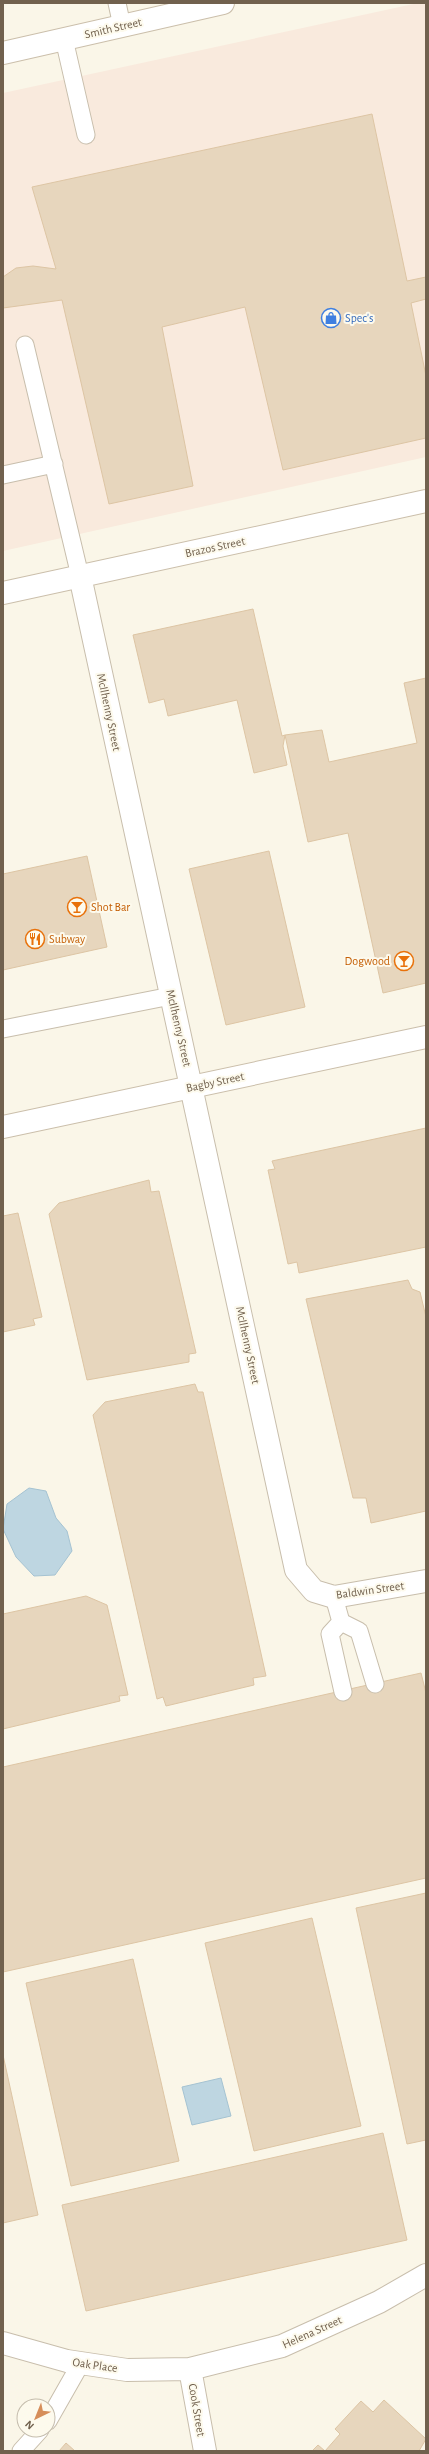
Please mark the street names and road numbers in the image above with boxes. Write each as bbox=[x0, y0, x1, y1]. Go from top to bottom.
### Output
street label: Smith Street bbox=[83, 16, 143, 40]
street label: Brazos Street bbox=[184, 535, 246, 559]
street label: McIlhenny Street bbox=[94, 672, 123, 752]
street label: McIlhenny Street bbox=[163, 988, 194, 1068]
street label: Bagby Street bbox=[185, 1070, 246, 1095]
street label: McIlhenny Street bbox=[233, 1305, 262, 1385]
street label: Baldwin Street bbox=[335, 1579, 405, 1601]
street label: Helena Street bbox=[280, 2313, 344, 2350]
street label: Oak Place bbox=[72, 2356, 118, 2374]
street label: Cook Street bbox=[186, 2383, 208, 2438]

